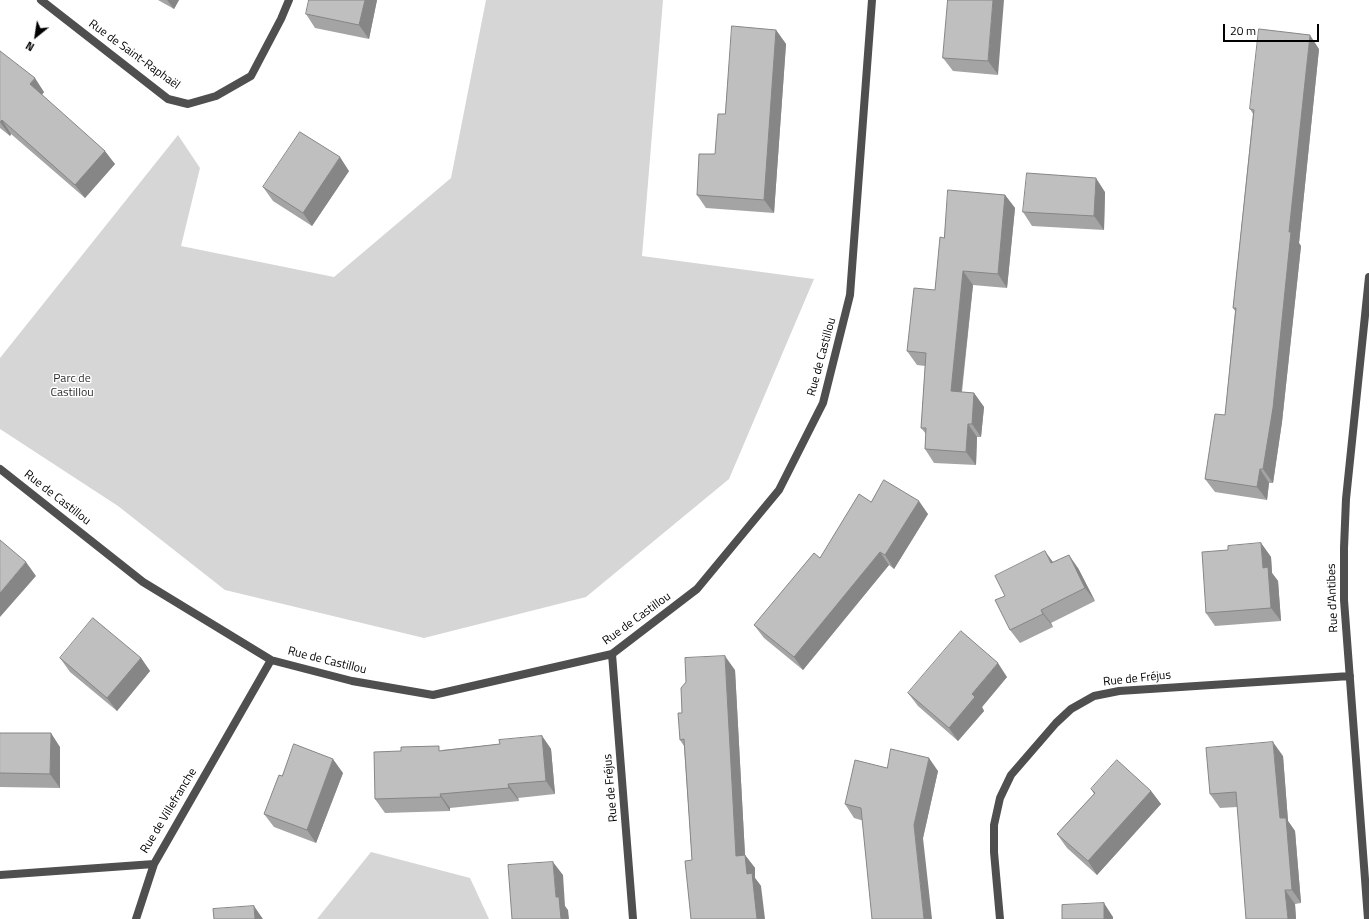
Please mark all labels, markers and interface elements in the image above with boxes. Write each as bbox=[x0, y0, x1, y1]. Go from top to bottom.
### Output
north arrow bbox=[16, 16, 56, 56]
scale bar bbox=[1225, 16, 1321, 42]
street label: Rue de Saint-Raphaël bbox=[86, 17, 182, 93]
text: 20 m bbox=[1230, 21, 1256, 40]
text: N bbox=[23, 38, 37, 55]
street label: Rue de Castillou bbox=[805, 316, 839, 398]
park label: Parc de Castillou bbox=[50, 372, 94, 400]
street label: Rue de Castillou bbox=[21, 467, 93, 529]
street label: Rue d'Antibes bbox=[1325, 563, 1341, 633]
street label: Rue de Castillou bbox=[600, 589, 674, 649]
street label: Rue de Castillou bbox=[286, 644, 368, 678]
street label: Rue de Fréjus bbox=[1102, 668, 1172, 690]
street label: Rue de Fréjus bbox=[601, 753, 621, 823]
street label: Rue de Villefranche bbox=[138, 766, 200, 856]

